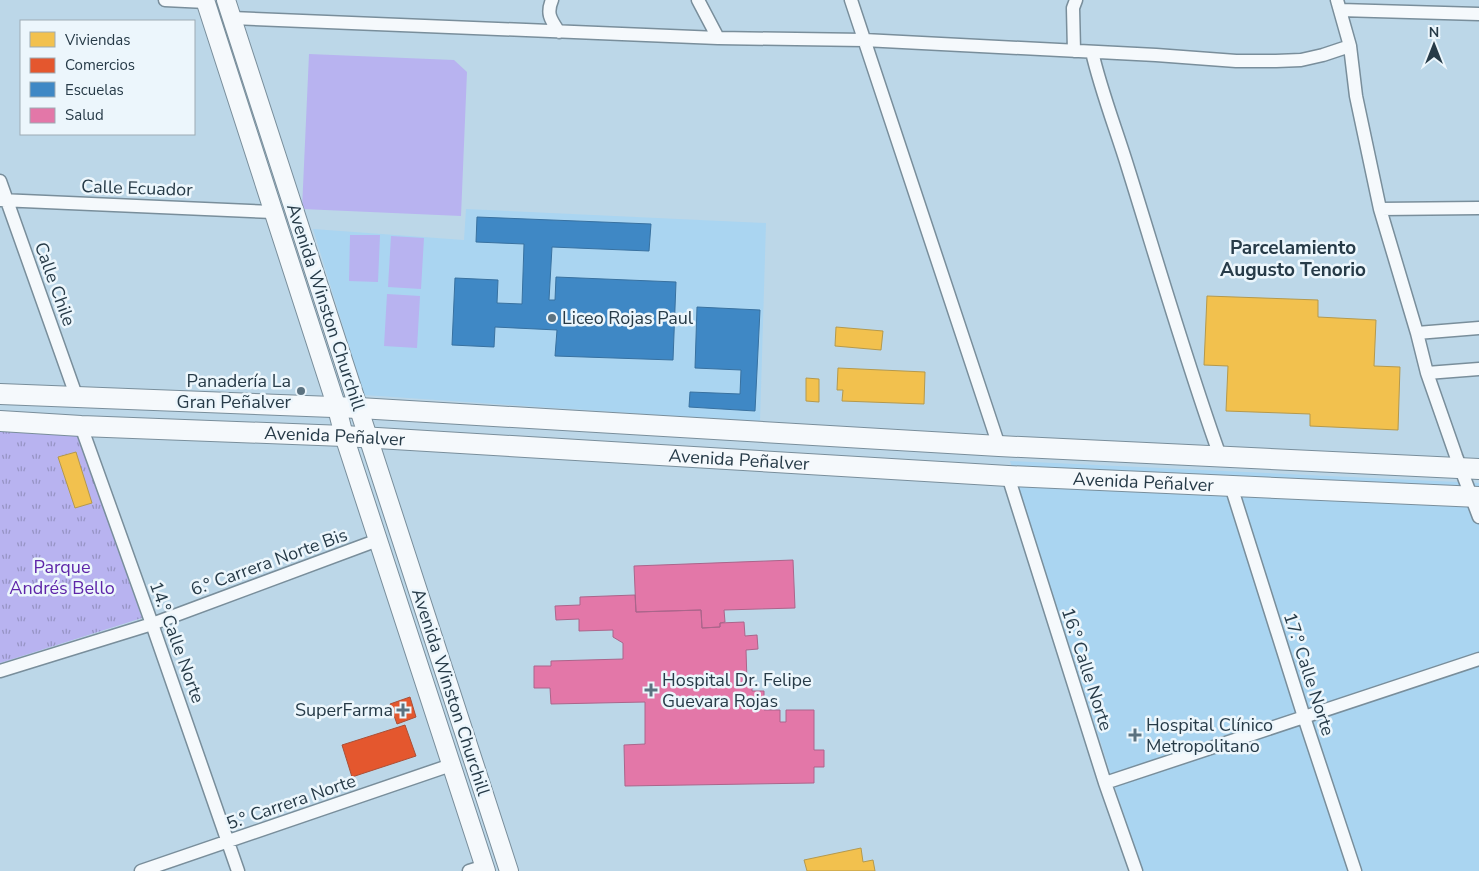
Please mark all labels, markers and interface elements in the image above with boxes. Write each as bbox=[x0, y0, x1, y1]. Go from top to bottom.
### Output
legend bbox=[20, 20, 195, 135]
north arrow bbox=[1409, 20, 1459, 70]
text: N bbox=[1429, 23, 1439, 42]
text: Viviendas bbox=[64, 30, 130, 50]
text: Comercios bbox=[65, 55, 135, 75]
text: Escuelas bbox=[65, 80, 124, 100]
text: Salud bbox=[65, 105, 104, 125]
street label: Calle Ecuador bbox=[81, 174, 194, 202]
street label: Avenida Winston Churchill bbox=[281, 200, 371, 414]
district label: Parcelamiento Augusto Tenorio bbox=[1220, 235, 1366, 283]
street label: Calle Chile bbox=[29, 239, 81, 329]
place label: Liceo Rojas Paul bbox=[562, 306, 694, 330]
marker: Liceo Rojas Paul bbox=[546, 312, 558, 324]
place label: Panadería La Gran Peñalver bbox=[177, 369, 292, 414]
marker: Panadería La Gran Peñalver bbox=[295, 385, 307, 397]
street label: Avenida Peñalver bbox=[264, 421, 406, 452]
street label: Avenida Peñalver bbox=[668, 444, 811, 476]
street label: Avenida Peñalver bbox=[1072, 467, 1215, 497]
street label: 6.° Carrera Norte Bis bbox=[187, 523, 351, 601]
park label: Parque Andrés Bello bbox=[9, 555, 115, 600]
street label: 14.° Calle Norte bbox=[144, 578, 210, 706]
street label: Avenida Winston Churchill bbox=[406, 585, 496, 799]
street label: 16.° Calle Norte bbox=[1056, 604, 1118, 734]
street label: 17.° Calle Norte bbox=[1278, 609, 1340, 739]
place label: Hospital Dr. Felipe Guevara Rojas bbox=[662, 668, 812, 713]
marker: Hospital Dr. Felipe Guevara Rojas bbox=[644, 683, 658, 697]
place label: SuperFarma bbox=[295, 698, 393, 722]
marker: SuperFarma bbox=[397, 704, 409, 716]
place label: Hospital Clínico Metropolitano bbox=[1146, 713, 1273, 758]
marker: Hospital Clínico Metropolitano bbox=[1128, 728, 1142, 742]
street label: 5.° Carrera Norte bbox=[223, 769, 359, 835]

